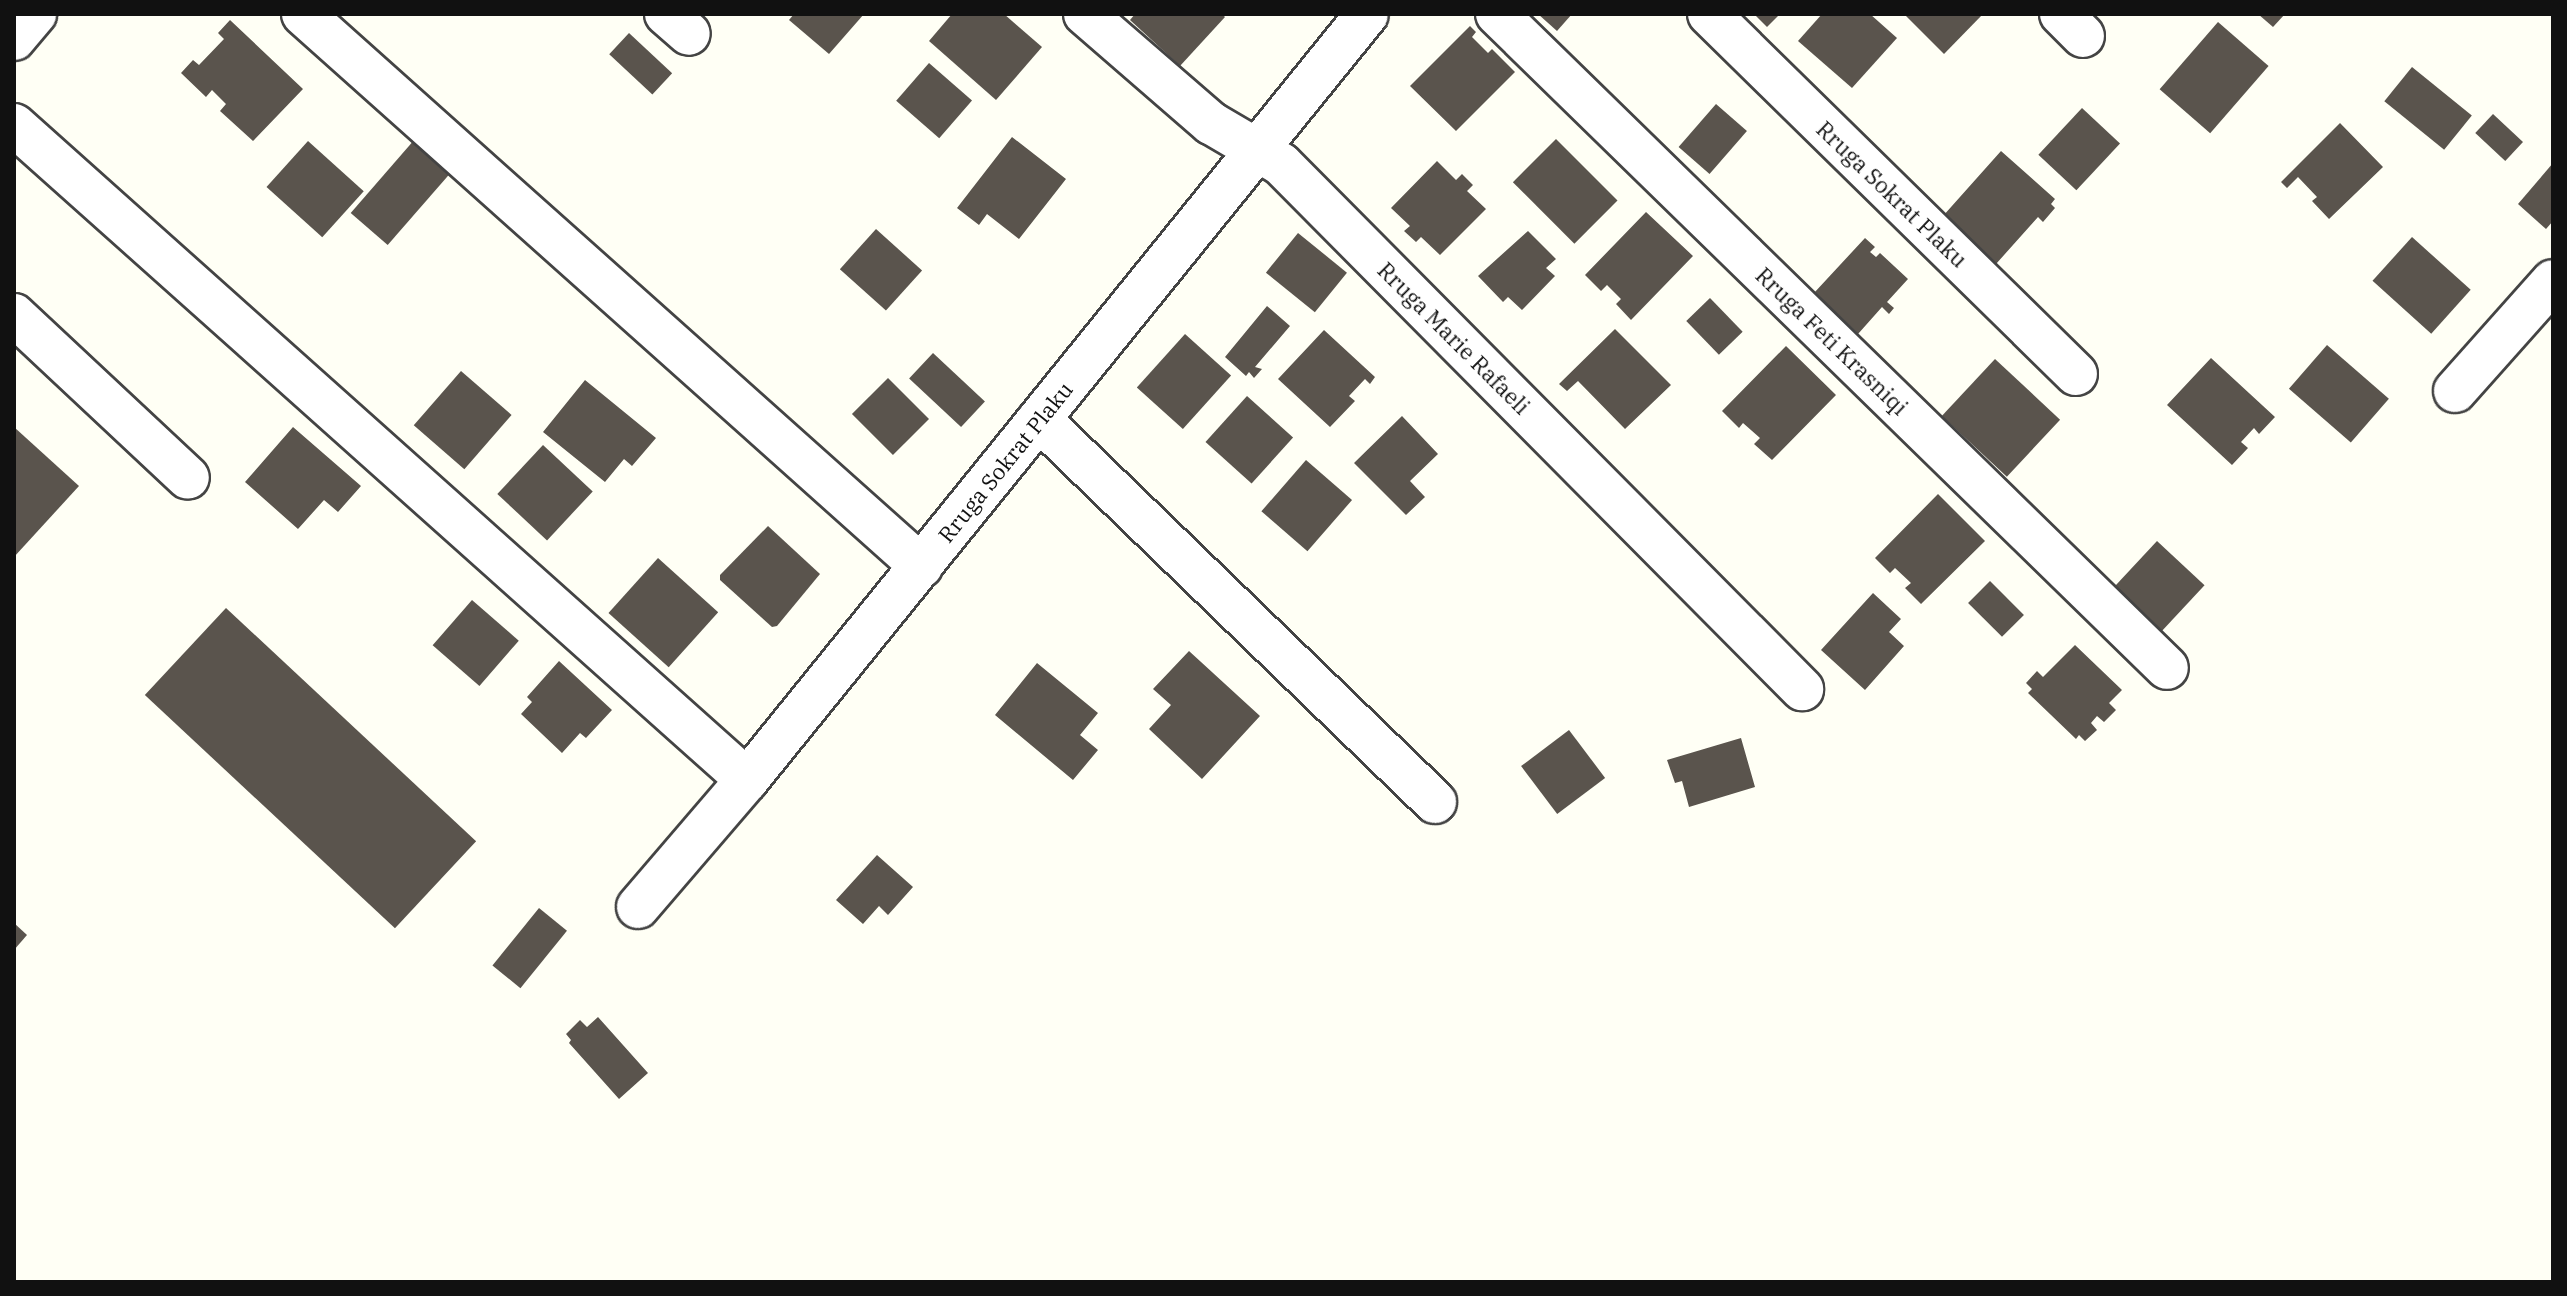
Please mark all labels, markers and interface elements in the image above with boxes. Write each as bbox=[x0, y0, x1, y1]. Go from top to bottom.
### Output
street label: Rruga Sokrat Plaku bbox=[1811, 115, 1973, 273]
street label: Rruga Marie Rafaeli bbox=[1373, 257, 1535, 419]
street label: Rruga Feti Krasniqi bbox=[1751, 262, 1913, 420]
street label: Rruga Sokrat Plaku bbox=[932, 376, 1078, 548]

